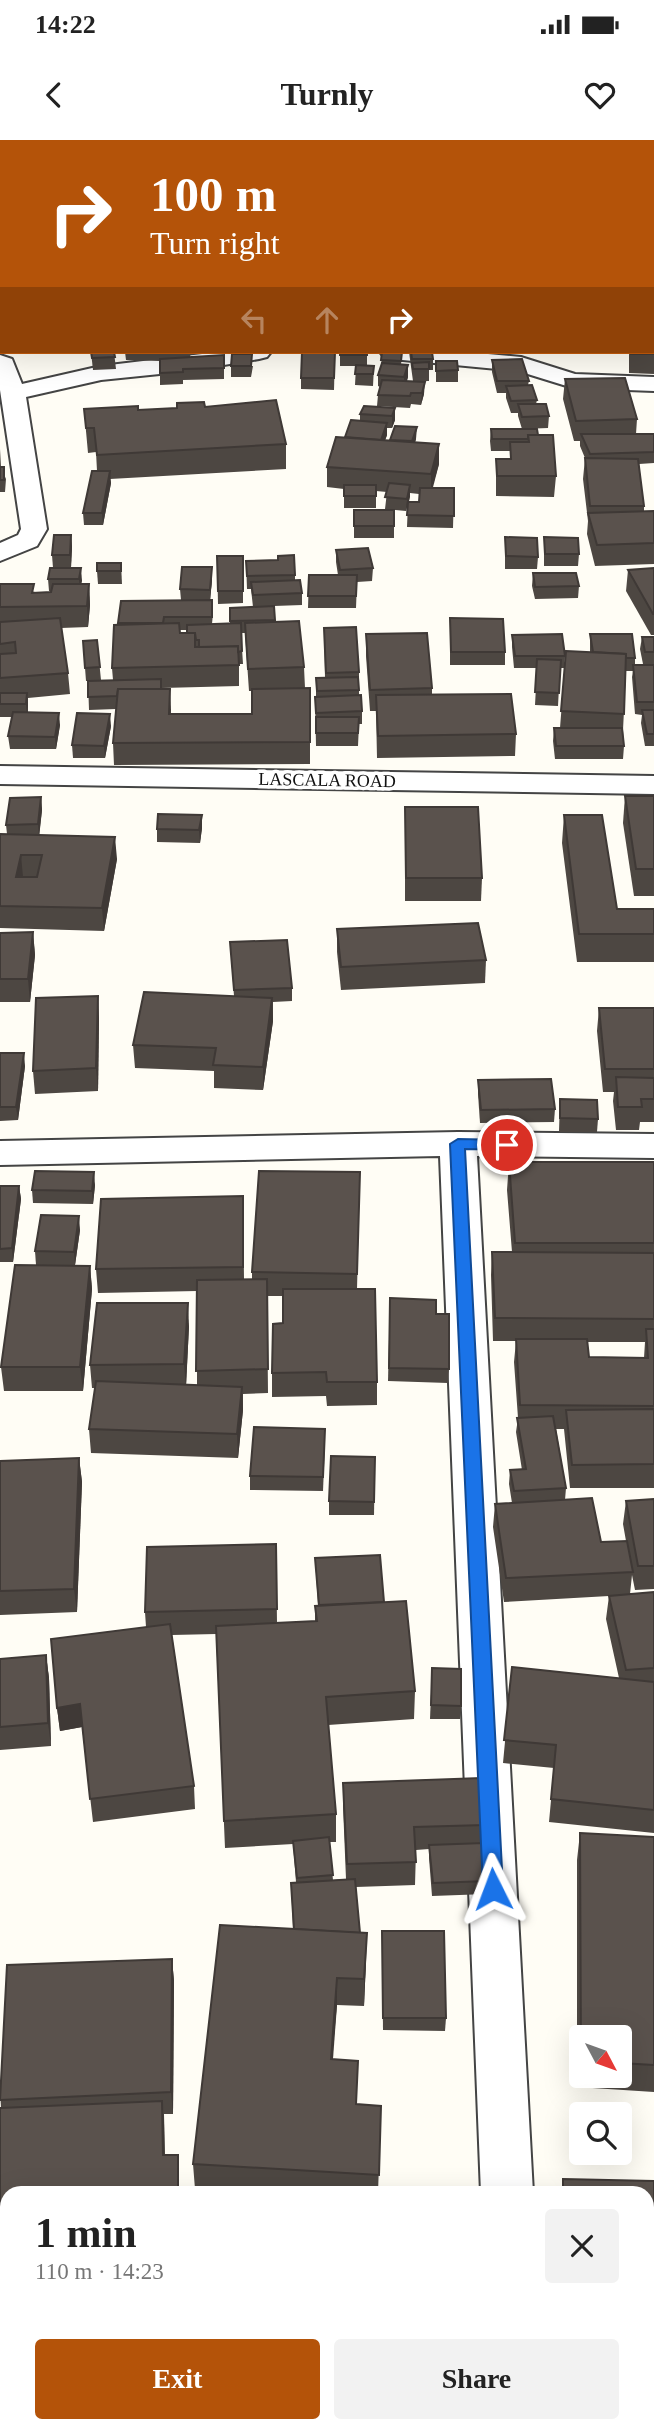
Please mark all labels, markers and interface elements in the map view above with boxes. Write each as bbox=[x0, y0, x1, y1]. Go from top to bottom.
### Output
text: 14:22 bbox=[35, 10, 96, 39]
icon: back bbox=[35, 76, 73, 114]
text: Turnly bbox=[280, 76, 374, 112]
icon: heart bbox=[581, 76, 619, 114]
text: 100 m bbox=[150, 167, 277, 222]
icon: right bbox=[35, 168, 126, 259]
text: Turn right bbox=[150, 225, 280, 261]
icon: left bbox=[235, 301, 273, 339]
icon: ahead bbox=[308, 301, 346, 339]
icon: right bbox=[381, 301, 419, 339]
street label: LASCALA ROAD bbox=[258, 769, 396, 791]
pin bbox=[477, 1115, 537, 1175]
icon: arrive bbox=[488, 1126, 526, 1164]
position arrow bbox=[456, 1852, 530, 1926]
north arrow bbox=[569, 2025, 632, 2088]
map controls bbox=[569, 2025, 632, 2165]
button: search bbox=[569, 2102, 632, 2165]
button: close bbox=[545, 2209, 619, 2283]
text: 1 min bbox=[35, 2210, 137, 2256]
text: 110 m · 14:23 bbox=[35, 2259, 164, 2284]
button: Exit bbox=[35, 2339, 320, 2419]
button: Share bbox=[334, 2339, 619, 2419]

